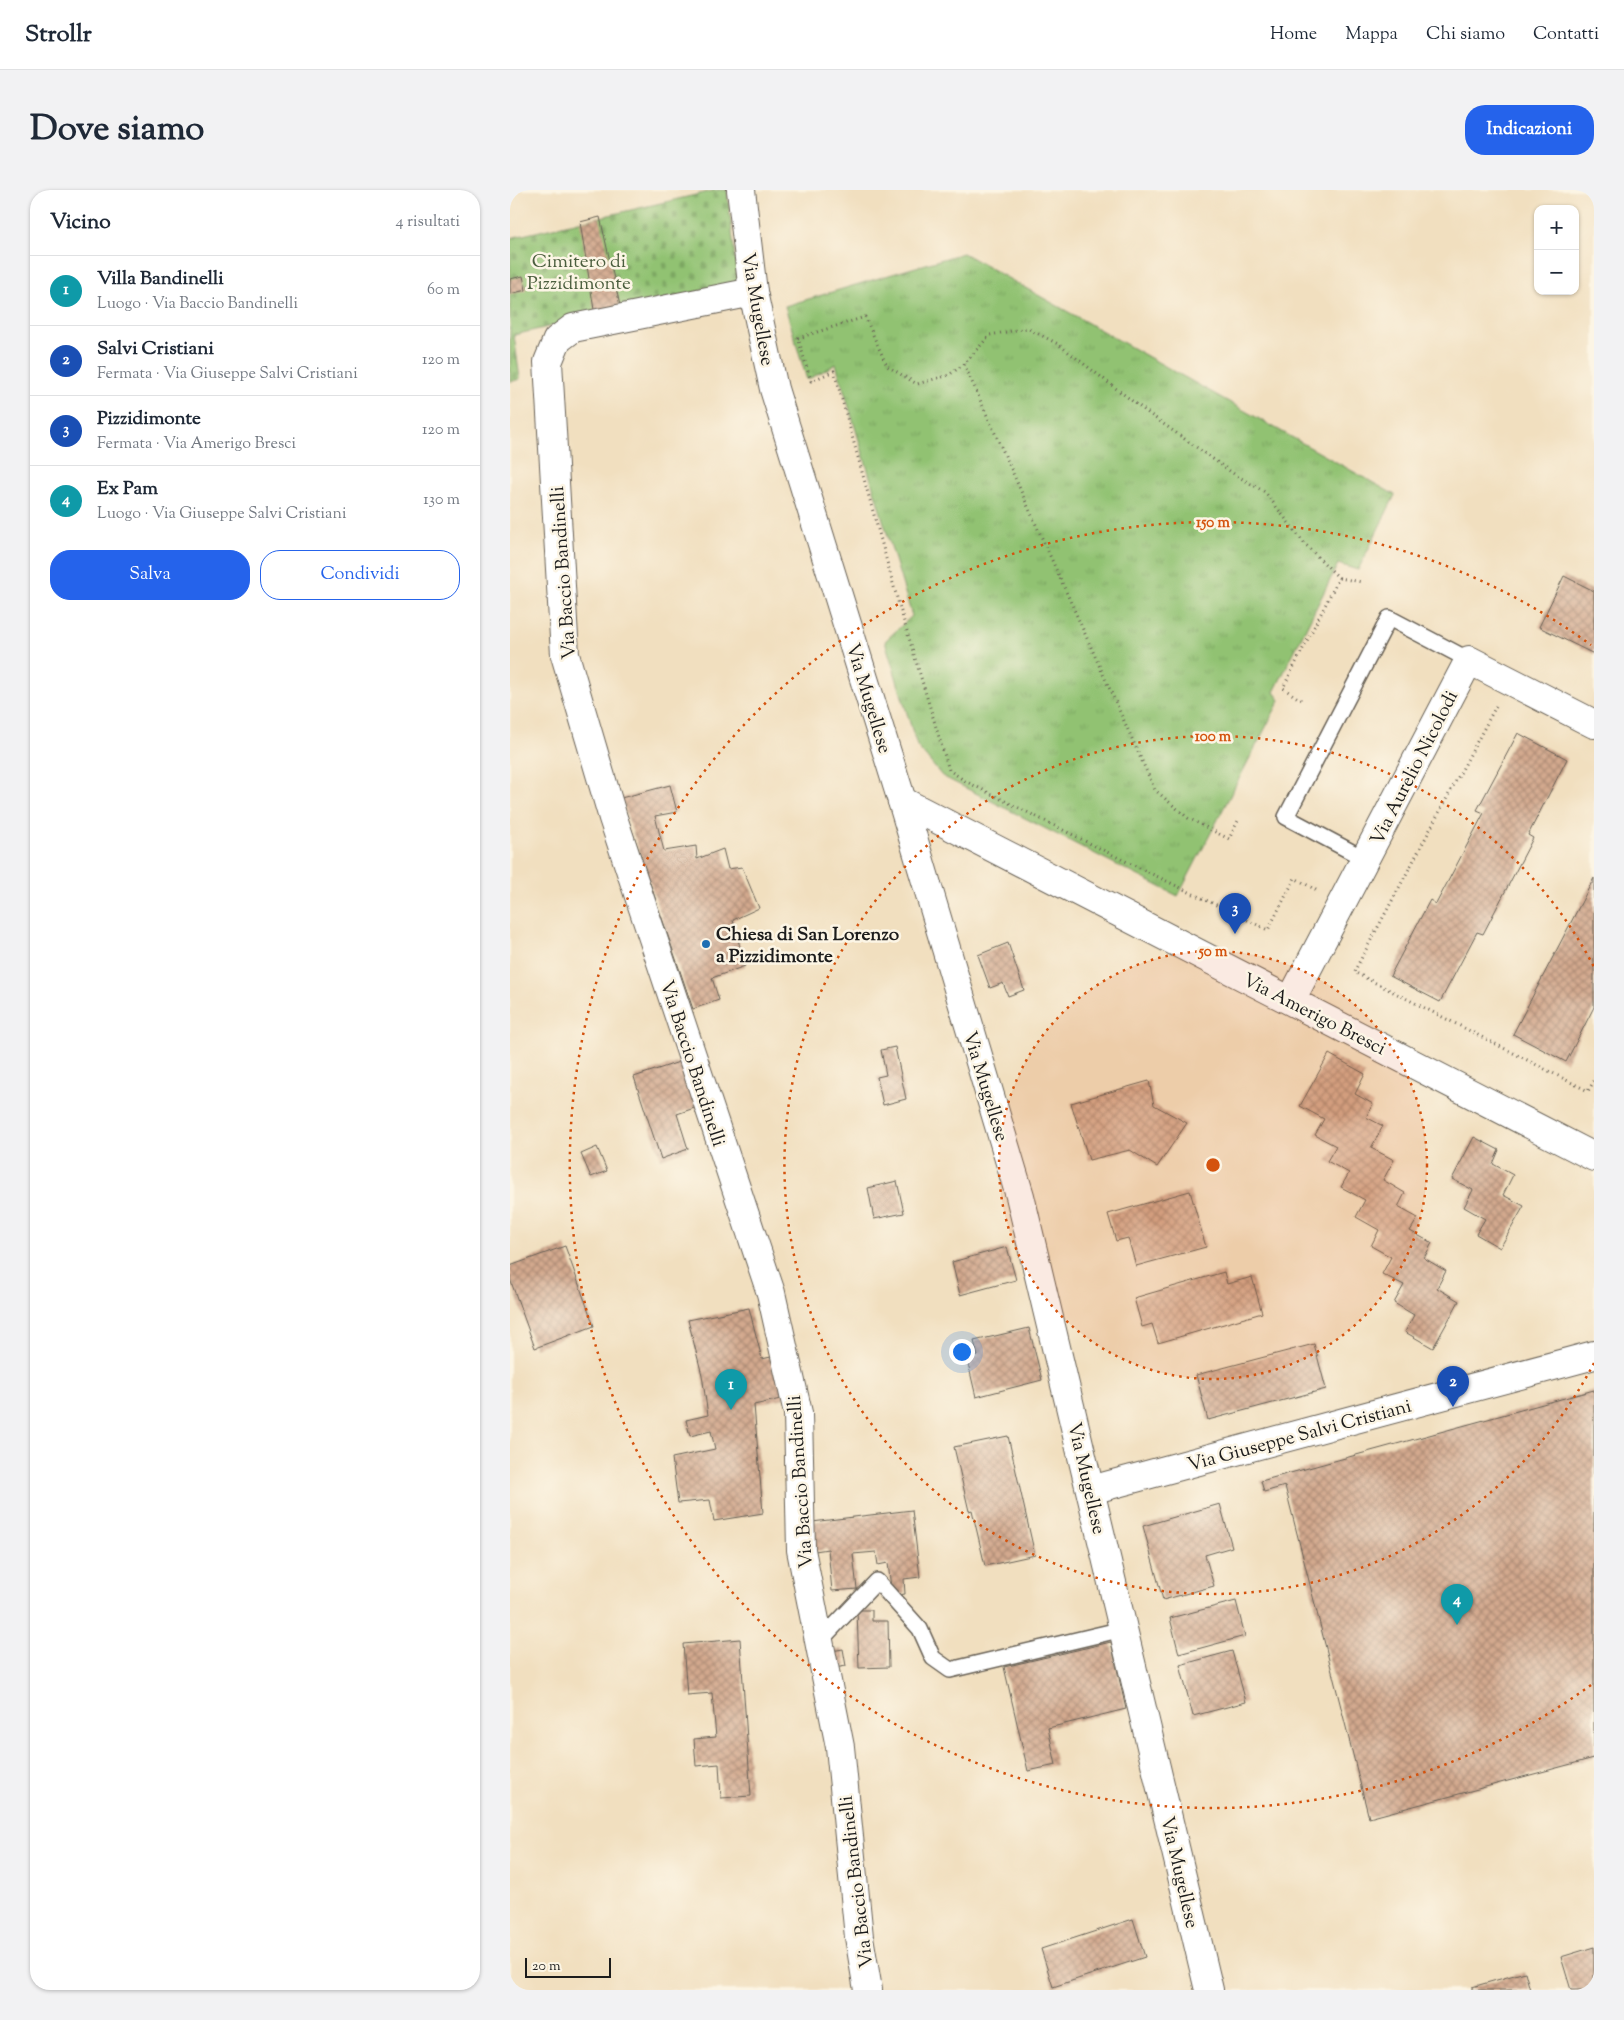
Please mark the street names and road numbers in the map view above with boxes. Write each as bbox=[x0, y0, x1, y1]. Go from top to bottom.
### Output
street label: Via Mugellese bbox=[733, 251, 780, 368]
street label: Via Baccio Bandinelli bbox=[545, 485, 584, 660]
street label: Via Mugellese bbox=[838, 640, 897, 757]
street label: Via Aurelio Nicolodi bbox=[1365, 686, 1466, 850]
street label: Via Amerigo Bresci bbox=[1237, 967, 1390, 1063]
street label: Via Baccio Bandinelli bbox=[652, 977, 731, 1150]
street label: Via Mugellese bbox=[955, 1028, 1014, 1145]
street label: Via Giuseppe Salvi Cristiani bbox=[1185, 1393, 1415, 1479]
street label: Via Baccio Bandinelli bbox=[782, 1394, 821, 1569]
street label: Via Mugellese bbox=[1060, 1420, 1112, 1537]
street label: Via Baccio Bandinelli bbox=[834, 1794, 881, 1969]
street label: Via Mugellese bbox=[1153, 1814, 1205, 1931]

